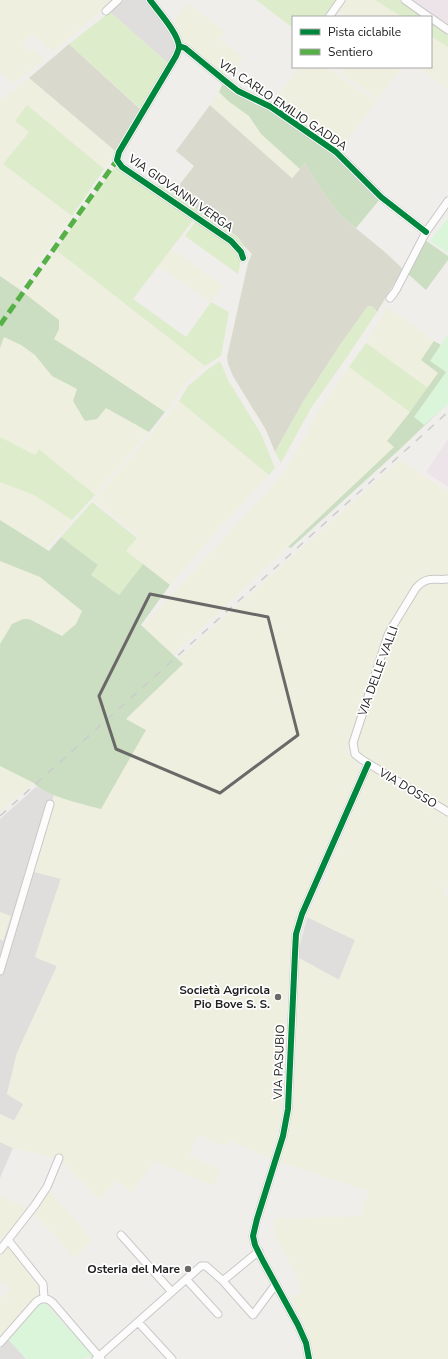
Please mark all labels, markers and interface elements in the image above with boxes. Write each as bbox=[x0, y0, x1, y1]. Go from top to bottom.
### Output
legend bbox=[292, 16, 432, 68]
text: Pista ciclabile bbox=[328, 24, 401, 40]
text: Sentiero bbox=[328, 44, 373, 60]
street label: VIA CARLO EMILIO GADDA bbox=[215, 55, 351, 154]
street label: VIA GIOVANNI VERGA bbox=[124, 150, 237, 236]
street label: VIA DELLE VALLI bbox=[354, 624, 402, 719]
street label: VIA DOSSO bbox=[375, 764, 440, 812]
place label: Società Agricola Pio Bove S. S. bbox=[179, 982, 270, 1012]
marker: Società Agricola Pio Bove S. S. bbox=[273, 992, 283, 1002]
street label: VIA PASUBIO bbox=[270, 1024, 288, 1101]
place label: Osteria del Mare bbox=[87, 1261, 180, 1277]
marker: Osteria del Mare bbox=[183, 1264, 193, 1274]

